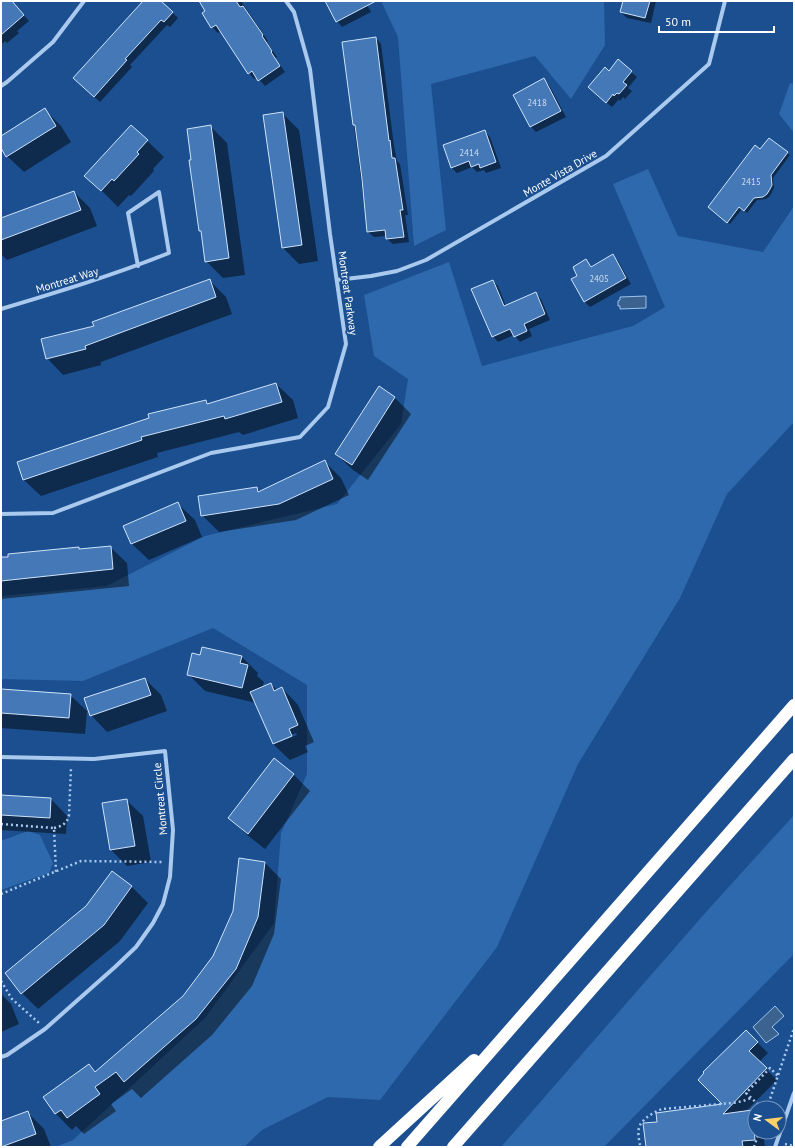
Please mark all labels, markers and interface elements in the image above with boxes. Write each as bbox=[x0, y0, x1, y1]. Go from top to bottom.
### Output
scale bar bbox=[659, 8, 774, 34]
text: 50 m bbox=[665, 14, 691, 29]
house number: 2418 bbox=[527, 97, 547, 108]
street label: Monte Vista Drive bbox=[521, 146, 600, 200]
house number: 2414 bbox=[459, 147, 479, 158]
house number: 2415 bbox=[741, 176, 761, 187]
street label: Montreat Parkway bbox=[335, 250, 361, 337]
street label: Montreat Way bbox=[34, 264, 101, 296]
house number: 2405 bbox=[589, 273, 609, 284]
street label: Montreat Circle bbox=[150, 762, 170, 836]
north arrow bbox=[747, 1100, 787, 1140]
text: N bbox=[750, 1112, 765, 1123]

